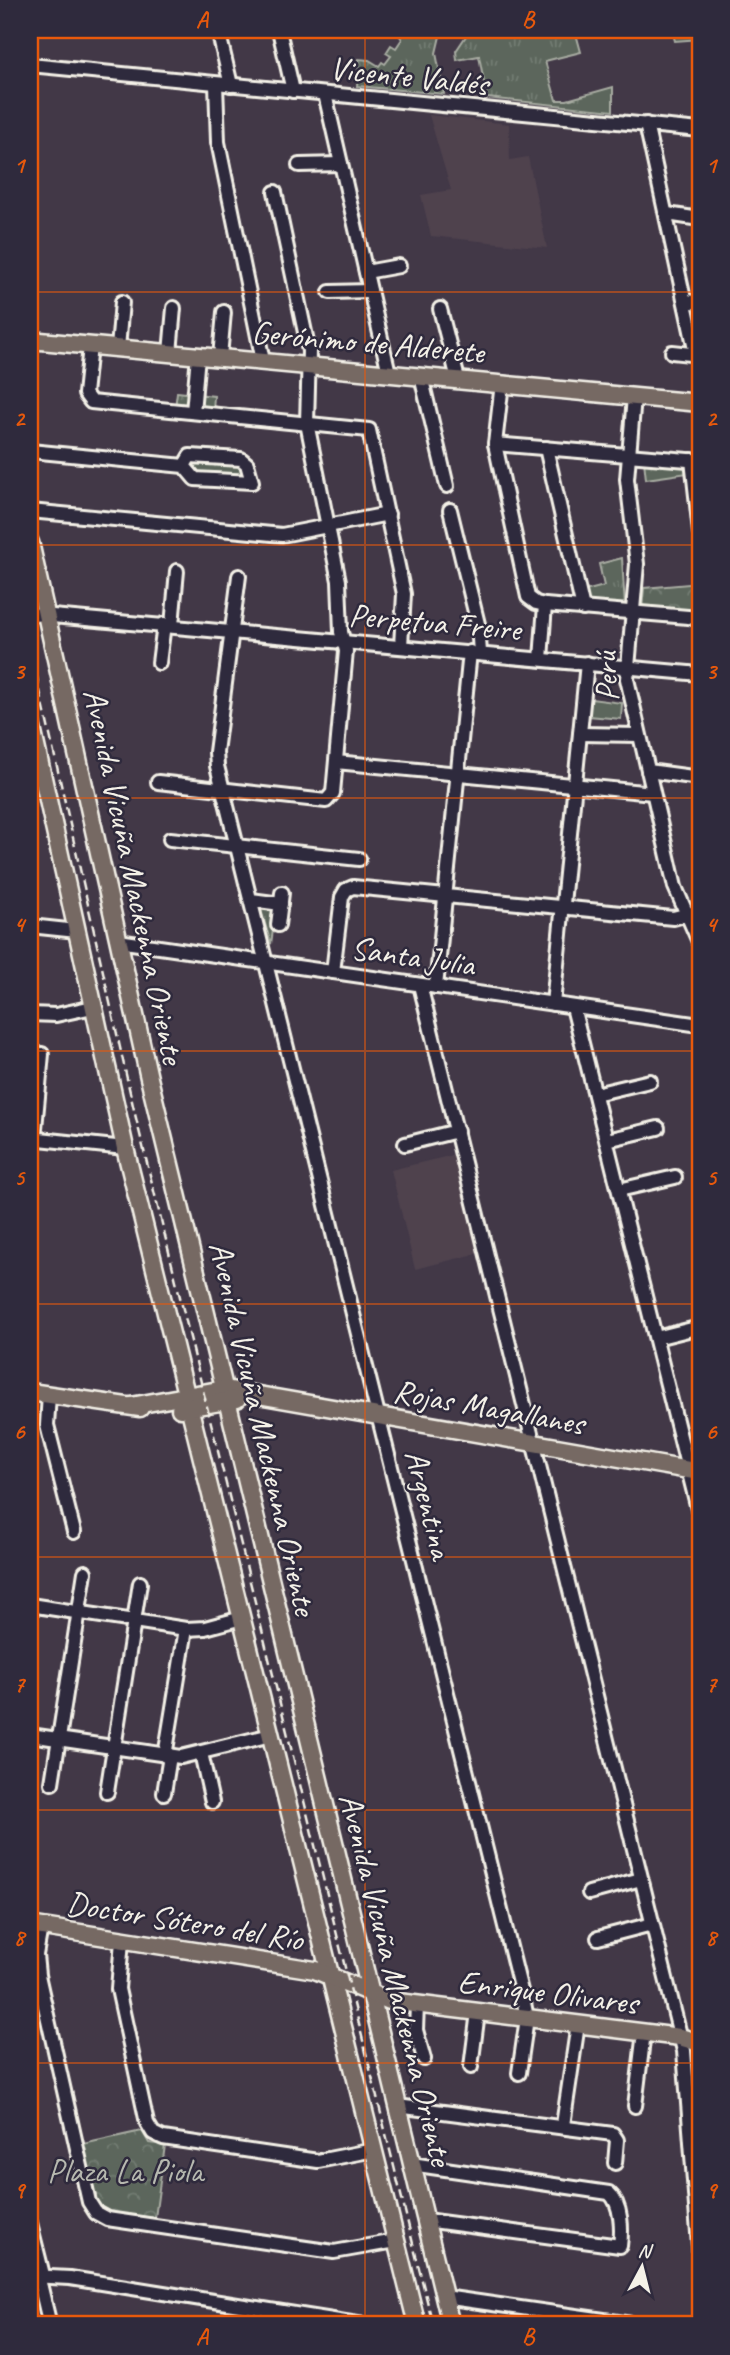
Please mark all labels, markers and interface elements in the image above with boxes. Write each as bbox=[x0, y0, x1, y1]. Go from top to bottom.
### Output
text: A bbox=[196, 5, 210, 34]
text: B bbox=[522, 5, 536, 34]
street label: Vicente Valdés bbox=[328, 47, 493, 105]
text: 1 bbox=[14, 151, 27, 180]
text: 1 bbox=[706, 151, 719, 180]
street label: Gerónimo de Alderete bbox=[250, 311, 488, 373]
text: 2 bbox=[14, 404, 27, 433]
text: 2 bbox=[706, 404, 719, 433]
street label: Perpetua Freire bbox=[347, 594, 525, 651]
street label: Perú bbox=[584, 648, 628, 703]
text: 3 bbox=[14, 657, 27, 686]
text: 3 bbox=[706, 657, 719, 686]
street label: Avenida Vicuña Mackenna Oriente bbox=[74, 685, 195, 1070]
text: 4 bbox=[14, 910, 27, 939]
text: 4 bbox=[706, 910, 719, 939]
street label: Santa Julia bbox=[348, 927, 479, 986]
text: 5 bbox=[14, 1163, 26, 1192]
text: 5 bbox=[706, 1163, 718, 1192]
street label: Avenida Vicuña Mackenna Oriente bbox=[200, 1237, 327, 1621]
street label: Rojas Magallanes bbox=[390, 1370, 590, 1445]
text: 6 bbox=[14, 1417, 27, 1446]
text: 6 bbox=[706, 1417, 719, 1446]
street label: Argentina bbox=[395, 1445, 463, 1566]
text: 7 bbox=[14, 1670, 27, 1699]
text: 7 bbox=[706, 1670, 719, 1699]
street label: Avenida Vicuña Mackenna Oriente bbox=[329, 1789, 463, 2172]
street label: Doctor Sótero del Río bbox=[64, 1882, 308, 1961]
text: 8 bbox=[14, 1923, 27, 1952]
text: 8 bbox=[706, 1923, 719, 1952]
street label: Enrique Olivares bbox=[456, 1960, 643, 2024]
park label: Plaza La Piola bbox=[47, 2150, 205, 2192]
text: 9 bbox=[14, 2176, 27, 2205]
text: 9 bbox=[706, 2176, 719, 2205]
north arrow bbox=[608, 2232, 678, 2302]
text: N bbox=[637, 2238, 654, 2264]
text: A bbox=[196, 2322, 210, 2351]
text: B bbox=[522, 2322, 536, 2351]

